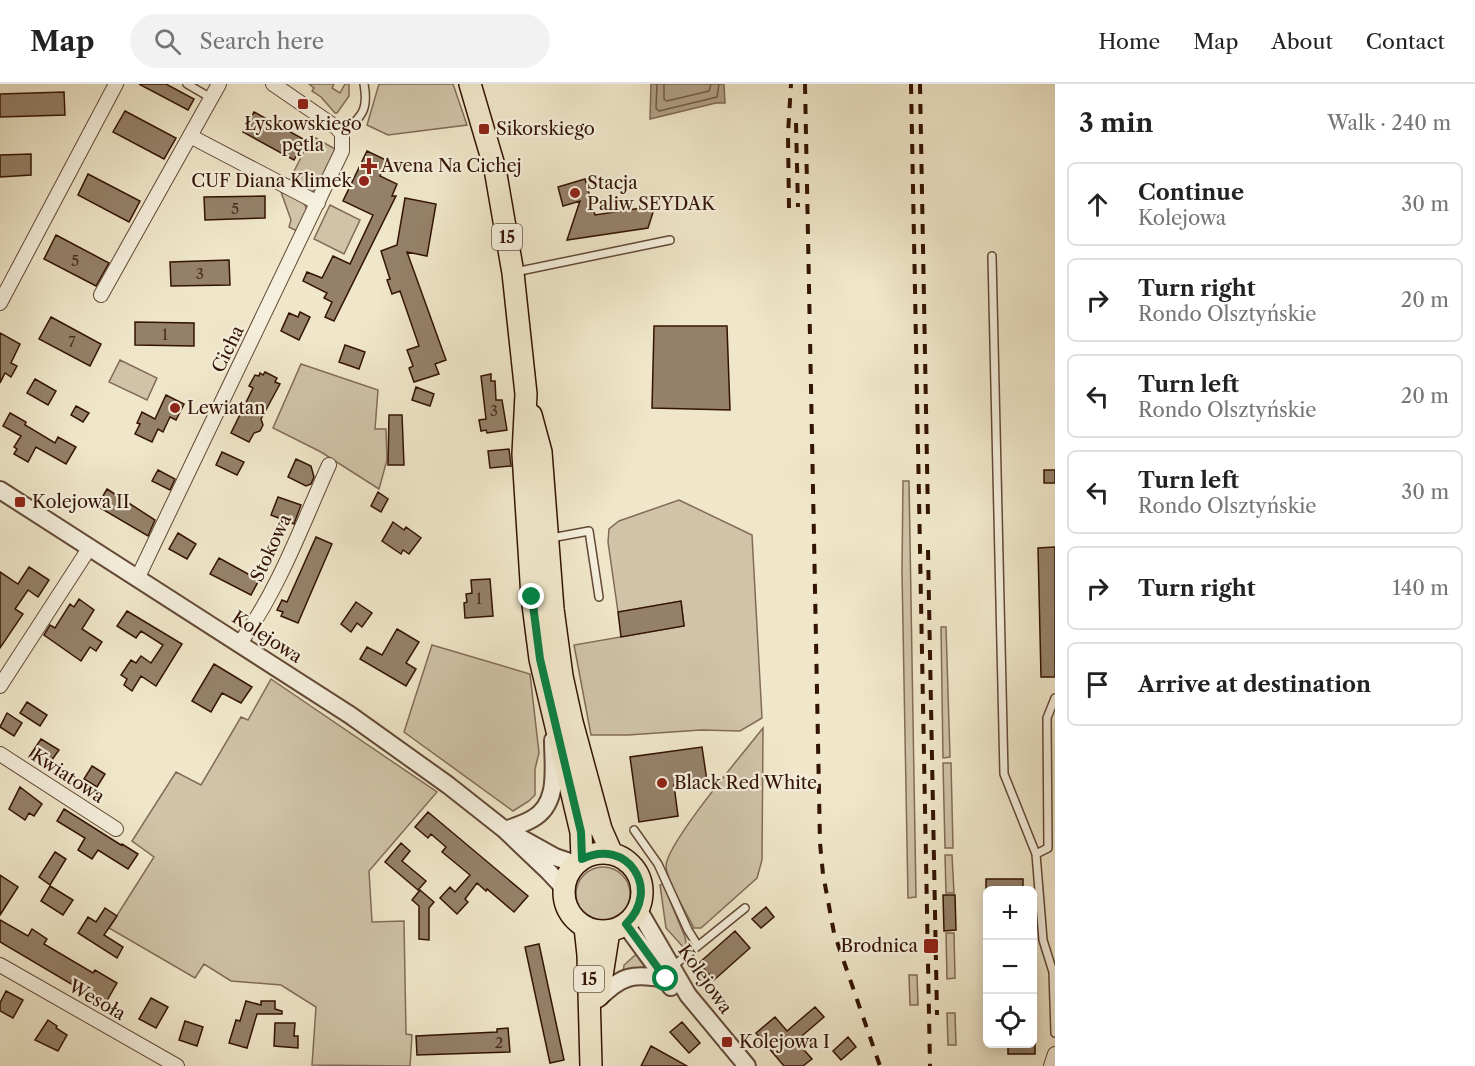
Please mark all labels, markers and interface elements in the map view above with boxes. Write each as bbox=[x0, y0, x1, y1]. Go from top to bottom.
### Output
search box bbox=[130, 14, 550, 68]
text: Map bbox=[30, 24, 94, 58]
icon: search bbox=[151, 25, 184, 58]
text: Search here bbox=[199, 28, 324, 55]
text: Home bbox=[1099, 29, 1160, 54]
text: Map bbox=[1193, 29, 1238, 54]
text: About bbox=[1271, 29, 1333, 54]
text: Contact bbox=[1366, 29, 1445, 54]
marker: Łyskowskiego pętla bbox=[296, 97, 310, 111]
text: 3 min bbox=[1079, 107, 1153, 139]
text: Walk · 240 m bbox=[1327, 111, 1451, 135]
place label: Łyskowskiego pętla bbox=[244, 113, 362, 156]
place label: Sikorskiego bbox=[496, 118, 595, 140]
marker: Sikorskiego bbox=[477, 122, 491, 136]
place label: Avena Na Cichej bbox=[380, 155, 522, 177]
marker: Avena Na Cichej bbox=[362, 159, 376, 173]
place label: CUF Diana Klimek bbox=[191, 170, 354, 192]
place label: Stacja Paliw SEYDAK bbox=[587, 172, 716, 215]
marker: CUF Diana Klimek bbox=[357, 174, 371, 188]
text: Continue bbox=[1138, 179, 1244, 206]
marker: Stacja Paliw SEYDAK bbox=[568, 186, 582, 200]
icon: ahead bbox=[1081, 188, 1114, 221]
text: 30 m bbox=[1401, 192, 1449, 216]
house number: 5 bbox=[231, 199, 239, 218]
text: Kolejowa bbox=[1138, 206, 1226, 230]
road number: 15 bbox=[492, 224, 522, 250]
house number: 5 bbox=[71, 251, 79, 270]
house number: 3 bbox=[196, 264, 204, 283]
text: Turn right bbox=[1138, 275, 1256, 302]
icon: right bbox=[1081, 284, 1114, 317]
text: 20 m bbox=[1401, 288, 1449, 312]
text: Rondo Olsztyńskie bbox=[1138, 302, 1317, 326]
street label: Cicha bbox=[207, 321, 249, 376]
house number: 1 bbox=[162, 325, 169, 344]
house number: 7 bbox=[68, 332, 76, 351]
text: Turn left bbox=[1138, 371, 1239, 398]
icon: left bbox=[1081, 380, 1114, 413]
text: 20 m bbox=[1401, 384, 1449, 408]
place label: Lewiatan bbox=[187, 397, 266, 419]
text: Rondo Olsztyńskie bbox=[1138, 398, 1317, 422]
marker: Lewiatan bbox=[168, 401, 182, 415]
house number: 3 bbox=[490, 401, 498, 420]
text: Turn left bbox=[1138, 467, 1239, 494]
icon: left bbox=[1081, 476, 1114, 509]
text: 30 m bbox=[1401, 480, 1449, 504]
place label: Kolejowa II bbox=[32, 491, 130, 513]
text: Rondo Olsztyńskie bbox=[1138, 494, 1317, 518]
marker: Kolejowa II bbox=[13, 495, 27, 509]
street label: Stokowa bbox=[246, 510, 296, 585]
icon: right bbox=[1081, 572, 1114, 605]
text: Turn right bbox=[1138, 575, 1256, 602]
text: 140 m bbox=[1392, 576, 1449, 600]
route end bbox=[518, 583, 544, 609]
house number: 1 bbox=[476, 589, 483, 608]
street label: Kolejowa bbox=[228, 606, 307, 668]
icon: arrive bbox=[1081, 668, 1114, 701]
text: Arrive at destination bbox=[1138, 671, 1371, 698]
street label: Kwiatowa bbox=[27, 744, 109, 808]
place label: Black Red White bbox=[674, 772, 817, 794]
marker: Black Red White bbox=[655, 776, 669, 790]
map controls bbox=[983, 886, 1037, 1048]
button: + bbox=[983, 886, 1037, 940]
place label: Brodnica bbox=[840, 935, 918, 957]
marker: Brodnica bbox=[922, 937, 940, 955]
street label: Kolejowa bbox=[673, 940, 737, 1018]
button: − bbox=[983, 940, 1037, 994]
route start bbox=[652, 965, 678, 991]
road number: 15 bbox=[574, 966, 604, 992]
street label: Wesoła bbox=[64, 974, 130, 1025]
button: locate bbox=[983, 994, 1037, 1048]
place label: Kolejowa I bbox=[739, 1031, 830, 1053]
house number: 2 bbox=[495, 1033, 503, 1052]
marker: Kolejowa I bbox=[720, 1035, 734, 1049]

